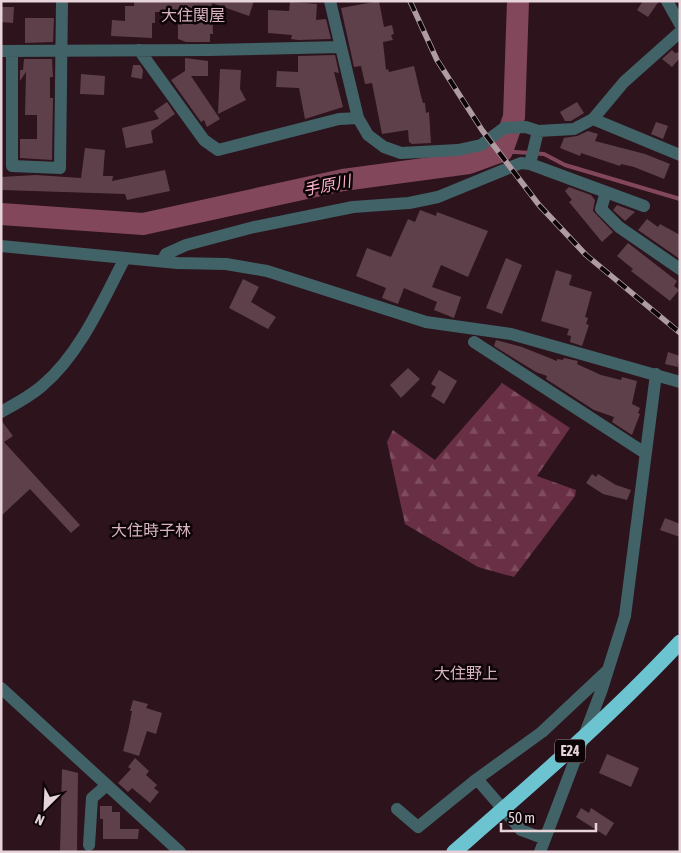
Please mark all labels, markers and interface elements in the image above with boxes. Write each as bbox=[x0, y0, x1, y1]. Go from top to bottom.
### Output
district label: 大住関屋 bbox=[161, 6, 225, 24]
water label: 手原川 bbox=[302, 171, 354, 198]
district label: 大住時子林 bbox=[111, 521, 191, 539]
district label: 大住野上 bbox=[434, 664, 498, 682]
road number: E24 bbox=[555, 739, 585, 762]
north arrow bbox=[20, 783, 70, 833]
scale bar bbox=[501, 800, 596, 832]
text: 50 m bbox=[508, 809, 535, 826]
text: N bbox=[33, 811, 47, 829]

